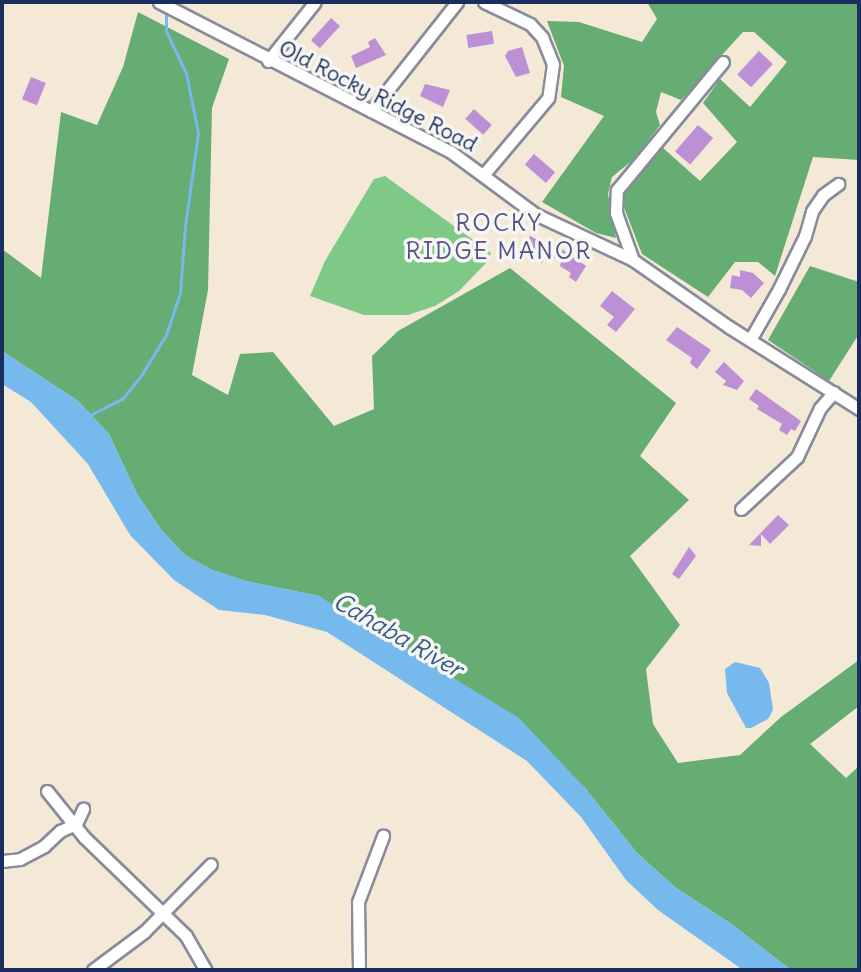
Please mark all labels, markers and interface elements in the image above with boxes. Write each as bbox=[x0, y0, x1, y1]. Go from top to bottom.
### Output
street label: Old Rocky Ridge Road bbox=[274, 34, 482, 158]
district label: ROCKY RIDGE MANOR bbox=[405, 209, 593, 265]
water label: Cahaba River bbox=[328, 586, 468, 684]

